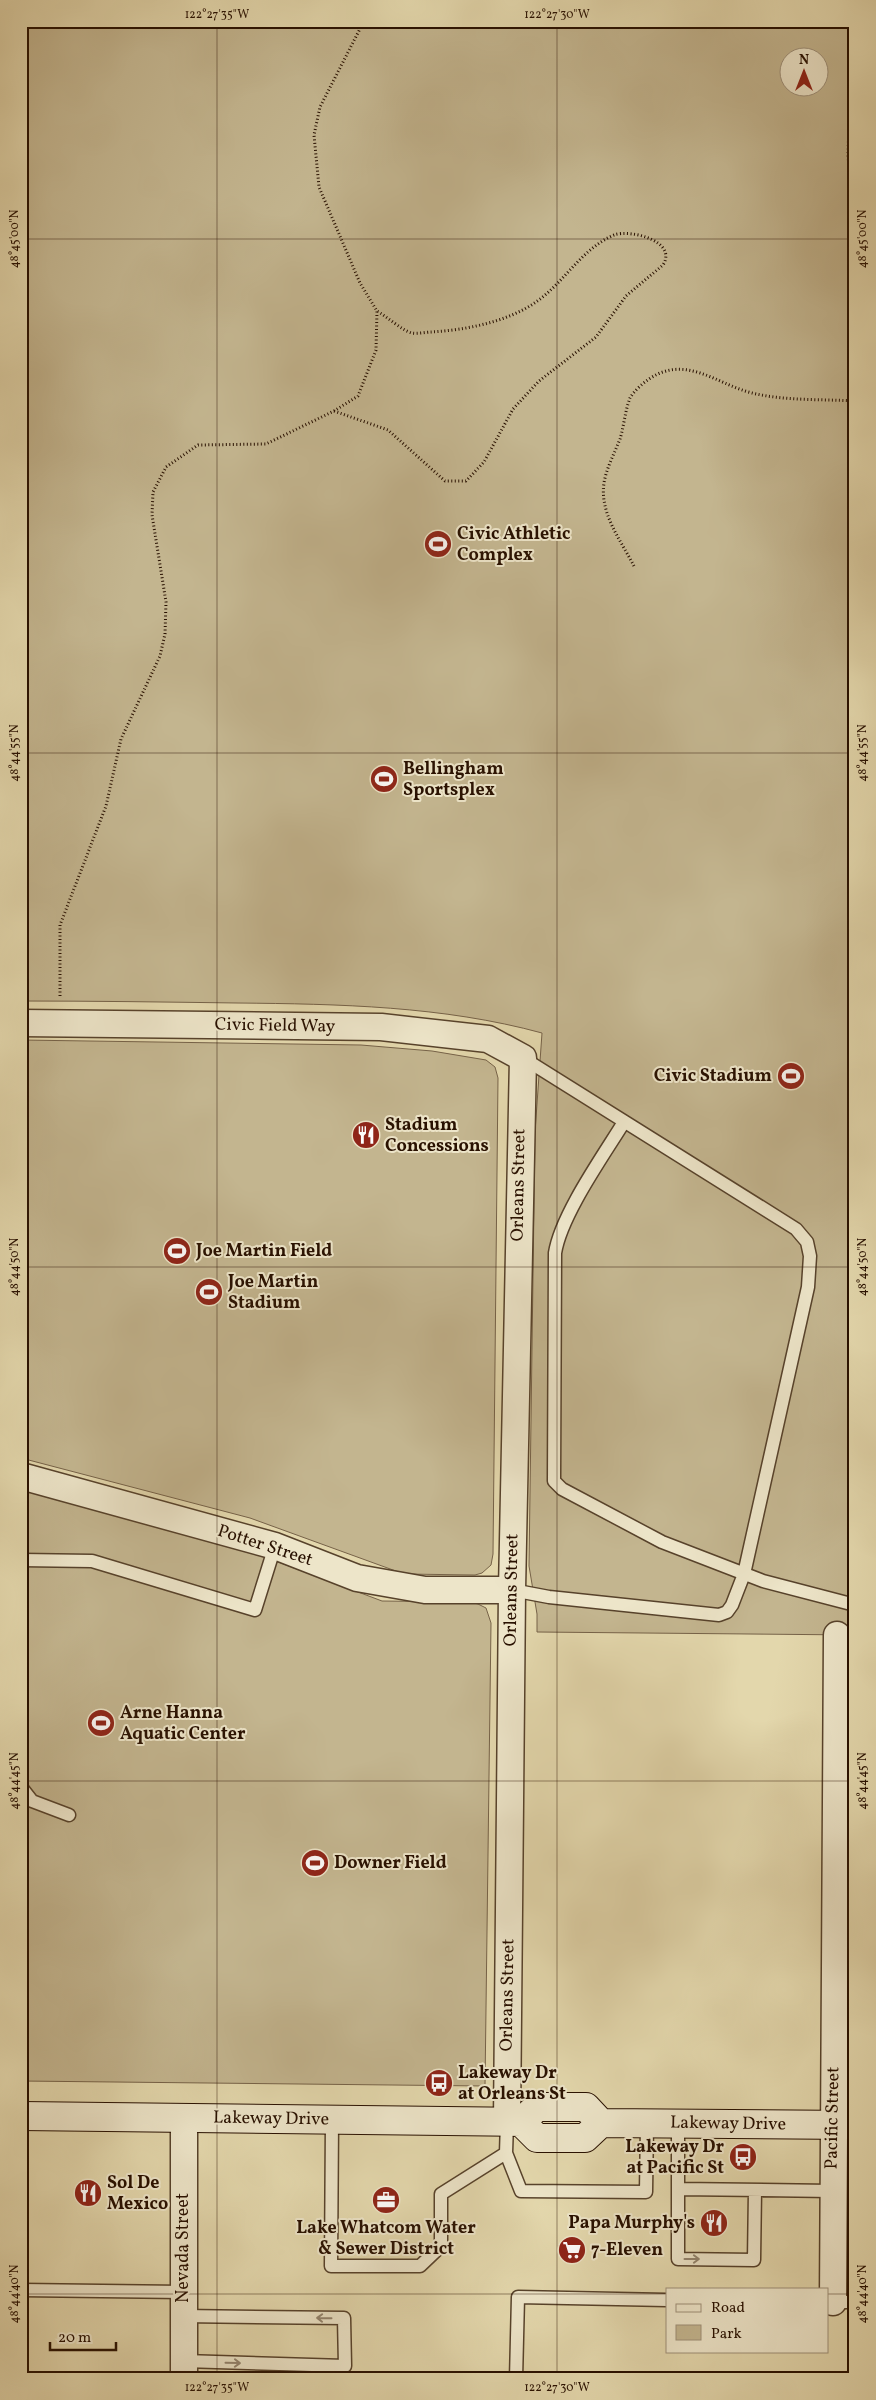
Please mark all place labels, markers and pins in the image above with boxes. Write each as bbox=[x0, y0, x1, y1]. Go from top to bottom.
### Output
place label: Civic Athletic Complex bbox=[457, 522, 570, 568]
sports icon: Civic Athletic Complex bbox=[423, 529, 453, 559]
place label: Bellingham Sportsplex bbox=[403, 757, 504, 803]
sports icon: Bellingham Sportsplex bbox=[369, 764, 399, 794]
sports icon: Civic Stadium bbox=[776, 1061, 806, 1091]
place label: Civic Stadium bbox=[654, 1064, 772, 1089]
place label: Stadium Concessions bbox=[385, 1113, 489, 1159]
restaurant icon: Stadium Concessions bbox=[351, 1120, 381, 1150]
sports icon: Joe Martin Field bbox=[162, 1236, 192, 1266]
place label: Joe Martin Field bbox=[195, 1239, 332, 1264]
place label: Joe Martin Stadium bbox=[227, 1270, 318, 1316]
sports icon: Joe Martin Stadium bbox=[194, 1277, 224, 1307]
place label: Arne Hanna Aquatic Center bbox=[120, 1701, 246, 1747]
sports icon: Arne Hanna Aquatic Center bbox=[86, 1708, 116, 1738]
sports icon: Downer Field bbox=[300, 1848, 330, 1878]
place label: Downer Field bbox=[334, 1851, 447, 1876]
place label: Lakeway Dr at Orleans St bbox=[458, 2061, 566, 2107]
bus stop icon: Lakeway Dr at Orleans St bbox=[424, 2068, 454, 2098]
place label: Lakeway Dr at Pacific St bbox=[625, 2135, 724, 2181]
bus stop icon: Lakeway Dr at Pacific St bbox=[728, 2142, 758, 2172]
place label: Sol De Mexico bbox=[107, 2171, 168, 2217]
restaurant icon: Sol De Mexico bbox=[73, 2178, 103, 2208]
office icon: Lake Whatcom Water & Sewer District bbox=[371, 2185, 401, 2215]
restaurant icon: Papa Murphy's bbox=[699, 2208, 729, 2238]
place label: Papa Murphy's bbox=[568, 2211, 695, 2236]
place label: Lake Whatcom Water & Sewer District bbox=[296, 2216, 476, 2262]
supermarket icon: 7-Eleven bbox=[557, 2235, 587, 2265]
place label: 7-Eleven bbox=[591, 2238, 663, 2263]

